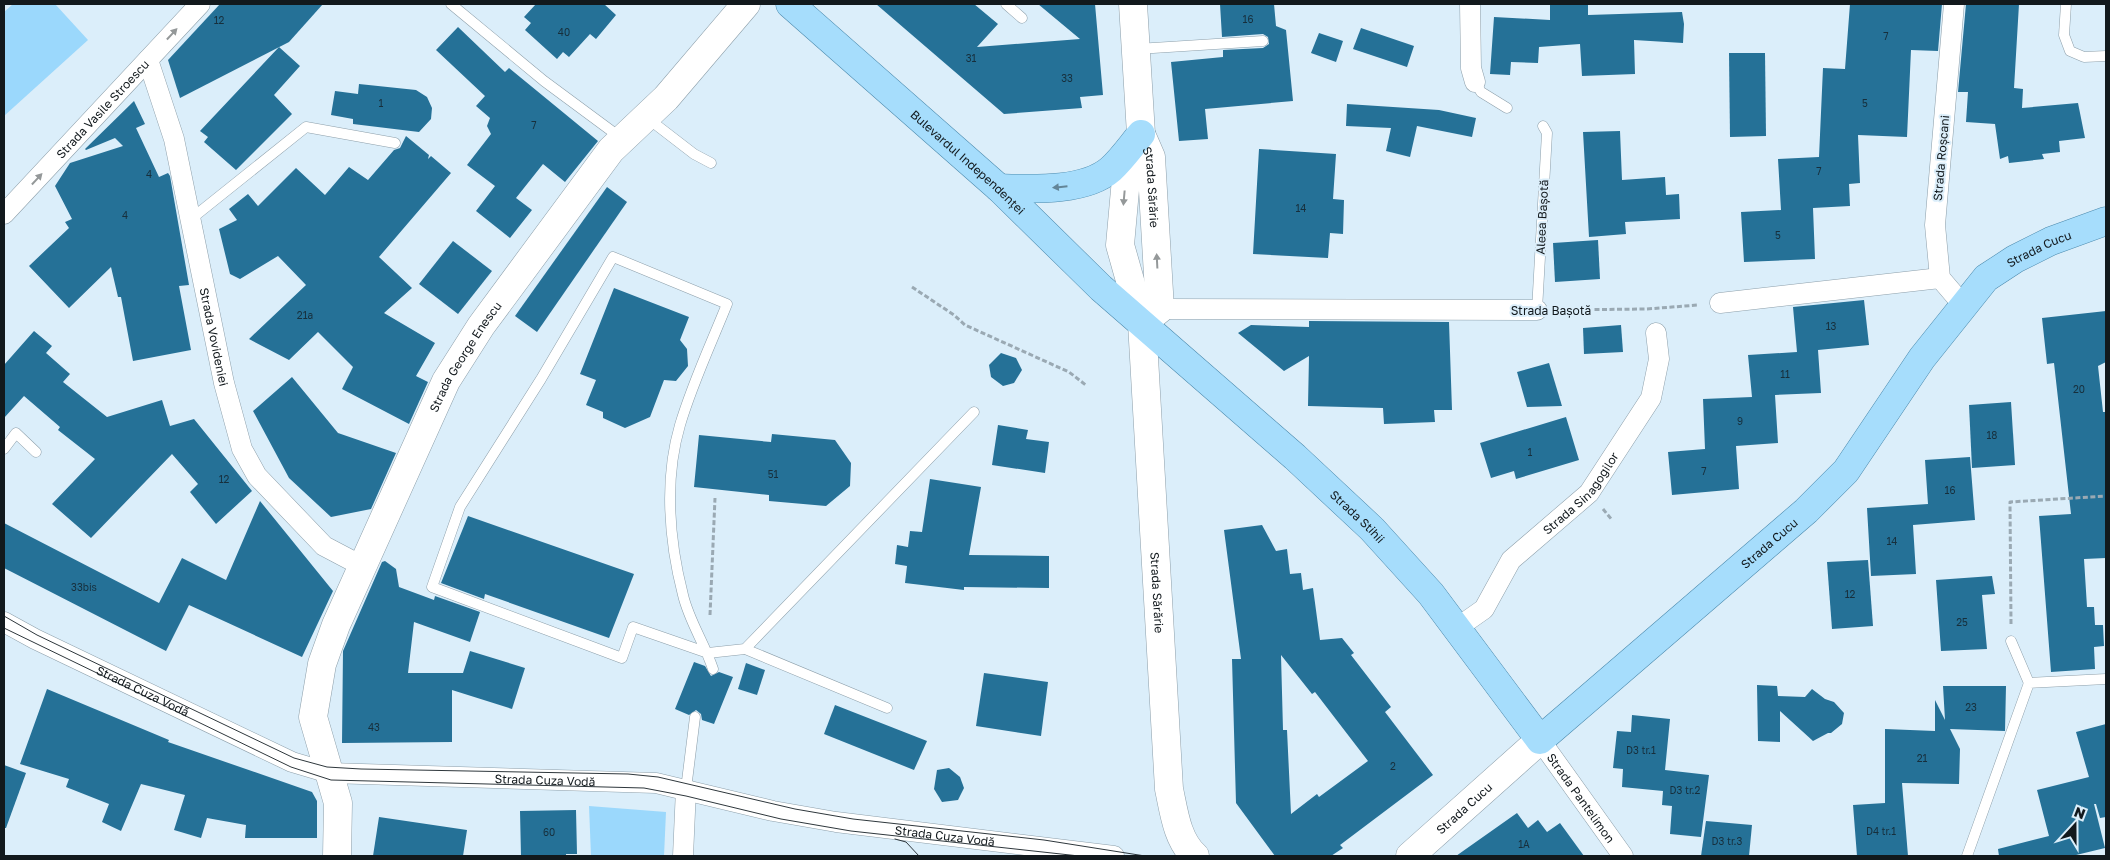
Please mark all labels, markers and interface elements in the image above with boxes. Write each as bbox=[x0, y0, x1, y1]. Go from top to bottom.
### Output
house number: 16 bbox=[1243, 13, 1253, 25]
house number: 12 bbox=[214, 14, 225, 26]
house number: 40 bbox=[558, 26, 570, 38]
one-way arrow bbox=[166, 29, 178, 41]
house number: 7 bbox=[1883, 30, 1889, 42]
house number: 31 bbox=[966, 52, 976, 64]
street label: Strada Vasile Stroescu bbox=[53, 56, 152, 161]
house number: 33 bbox=[1061, 72, 1073, 84]
house number: 1 bbox=[379, 97, 384, 109]
house number: 5 bbox=[1862, 97, 1868, 109]
street label: Bulevardul Independenței bbox=[908, 106, 1029, 217]
street label: Strada Roșcani bbox=[1930, 114, 1952, 202]
house number: 7 bbox=[531, 119, 537, 131]
street label: Strada Sărărie bbox=[1140, 144, 1163, 228]
house number: 7 bbox=[1816, 165, 1822, 177]
house number: 4 bbox=[146, 168, 152, 180]
one-way arrow bbox=[31, 173, 43, 185]
street label: Aleea Bașotă bbox=[1533, 179, 1551, 255]
one-way arrow bbox=[1051, 183, 1067, 191]
one-way arrow bbox=[1120, 190, 1128, 206]
house number: 14 bbox=[1296, 202, 1306, 214]
house number: 4 bbox=[122, 209, 128, 221]
street label: Strada Cucu bbox=[2003, 227, 2073, 270]
house number: 5 bbox=[1775, 229, 1781, 241]
one-way arrow bbox=[1153, 252, 1161, 268]
street label: Strada Vovideniei bbox=[197, 286, 232, 388]
street label: Strada George Enescu bbox=[426, 298, 504, 414]
street label: Strada Bașotă bbox=[1511, 303, 1591, 318]
house number: 21a bbox=[297, 309, 313, 321]
house number: 13 bbox=[1826, 320, 1836, 332]
house number: 11 bbox=[1780, 368, 1790, 380]
house number: 20 bbox=[2073, 383, 2085, 395]
house number: 9 bbox=[1737, 415, 1743, 427]
house number: 18 bbox=[1987, 429, 1997, 441]
house number: 1 bbox=[1528, 446, 1533, 458]
street label: Strada Sinagogilor bbox=[1539, 449, 1621, 537]
house number: 7 bbox=[1701, 465, 1707, 477]
house number: 51 bbox=[768, 468, 778, 480]
house number: 12 bbox=[219, 473, 230, 485]
house number: 16 bbox=[1945, 484, 1955, 496]
street label: Strada Stihii bbox=[1327, 487, 1388, 546]
street label: Strada Cucu bbox=[1737, 514, 1800, 571]
house number: 14 bbox=[1887, 535, 1897, 547]
street label: Strada Sărărie bbox=[1148, 551, 1167, 634]
house number: 33bis bbox=[71, 581, 97, 593]
house number: 12 bbox=[1845, 588, 1856, 600]
house number: 25 bbox=[1956, 616, 1968, 628]
street label: Strada Cuza Vodă bbox=[94, 662, 192, 719]
house number: 23 bbox=[1965, 701, 1977, 713]
house number: 43 bbox=[368, 721, 380, 733]
house number: D3 tr.1 bbox=[1626, 744, 1656, 756]
street label: Strada Pantelimon bbox=[1544, 750, 1618, 845]
house number: 21 bbox=[1917, 752, 1927, 764]
house number: 2 bbox=[1390, 760, 1396, 772]
street label: Strada Cuza Vodă bbox=[494, 771, 596, 789]
street label: Strada Cucu bbox=[1433, 779, 1495, 837]
house number: D3 tr.2 bbox=[1670, 784, 1701, 796]
north arrow bbox=[2050, 800, 2100, 850]
text: N bbox=[2072, 803, 2088, 822]
street label: Strada Cuza Vodă bbox=[894, 822, 996, 849]
house number: D4 tr.1 bbox=[1866, 825, 1896, 837]
house number: 60 bbox=[543, 826, 555, 838]
house number: D3 tr.3 bbox=[1712, 835, 1743, 847]
house number: 1A bbox=[1518, 838, 1530, 850]

